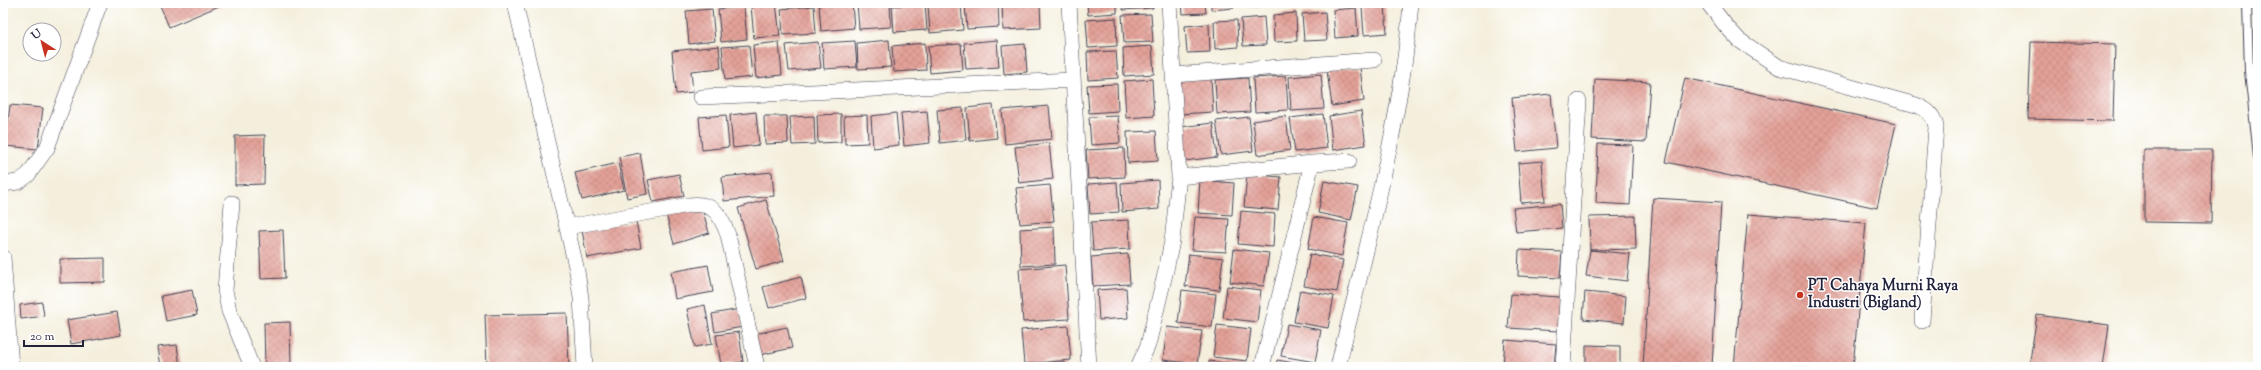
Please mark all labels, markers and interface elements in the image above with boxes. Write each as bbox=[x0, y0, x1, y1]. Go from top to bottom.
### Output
north arrow bbox=[22, 22, 62, 62]
text: U bbox=[28, 26, 45, 44]
place label: PT Cahaya Murni Raya Industri (Bigland) bbox=[1808, 276, 1958, 314]
marker: PT Cahaya Murni Raya Industri (Bigland) bbox=[1795, 290, 1805, 300]
scale bar bbox=[24, 322, 83, 348]
text: 20 m bbox=[30, 328, 55, 346]

